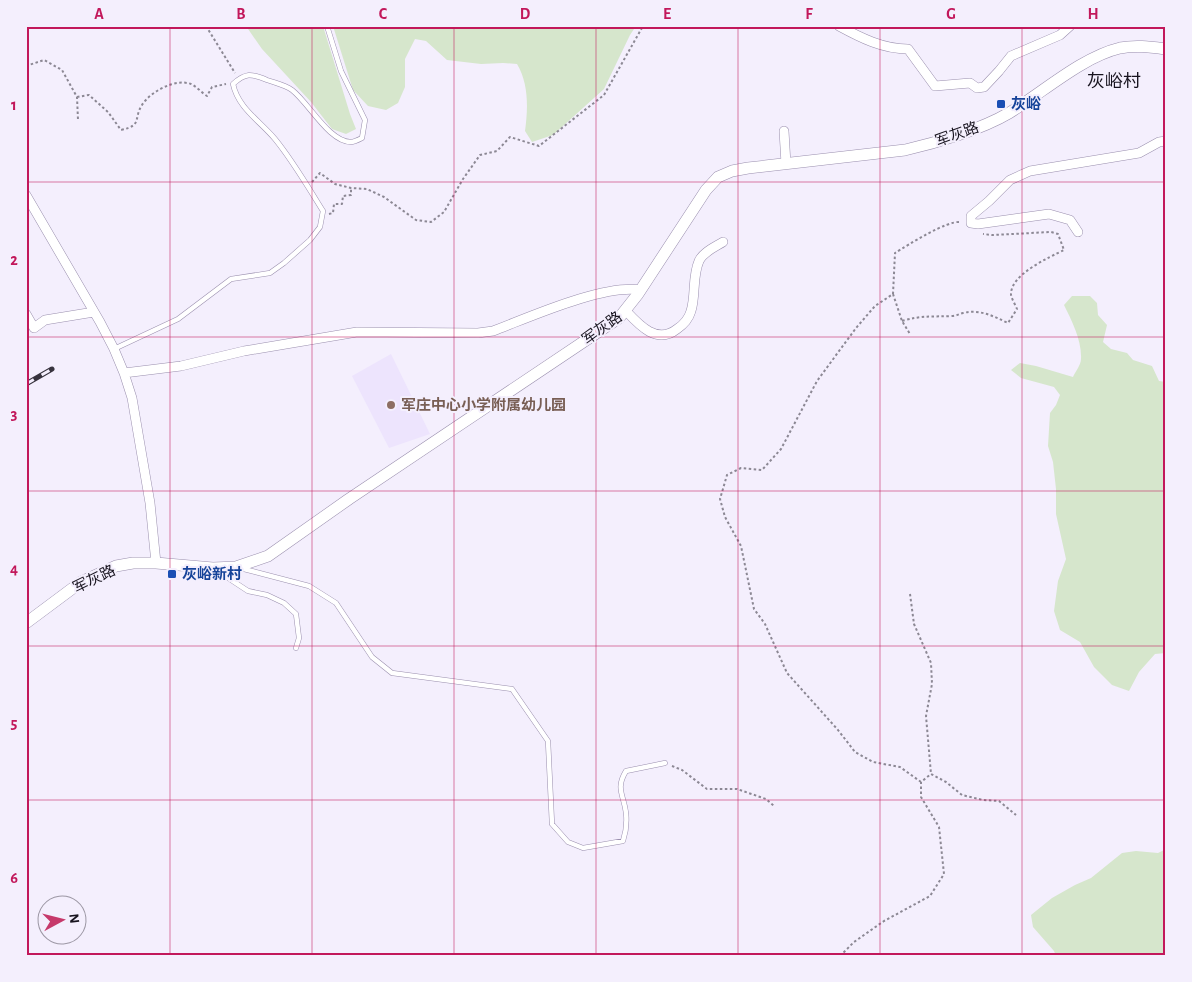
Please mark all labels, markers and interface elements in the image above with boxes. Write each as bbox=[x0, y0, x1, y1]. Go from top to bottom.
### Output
text: A bbox=[94, 6, 104, 22]
text: B bbox=[236, 6, 246, 22]
text: C bbox=[379, 6, 388, 22]
text: D bbox=[520, 6, 531, 22]
text: E bbox=[663, 6, 671, 22]
text: F bbox=[805, 6, 813, 22]
text: G bbox=[946, 6, 956, 22]
text: H bbox=[1087, 6, 1099, 22]
district label: 灰峪村 bbox=[1087, 71, 1141, 91]
place label: 灰峪 bbox=[1011, 95, 1041, 112]
text: 1 bbox=[11, 97, 17, 113]
marker: 灰峪 bbox=[995, 98, 1007, 110]
street label: 军灰路 bbox=[933, 119, 981, 149]
text: 2 bbox=[10, 252, 18, 268]
street label: 军灰路 bbox=[579, 308, 625, 348]
place label: 军庄中心小学附属幼儿园 bbox=[401, 396, 566, 413]
marker: 军庄中心小学附属幼儿园 bbox=[385, 399, 397, 411]
text: 3 bbox=[11, 406, 18, 422]
text: 4 bbox=[10, 561, 18, 577]
street label: 军灰路 bbox=[70, 562, 118, 596]
place label: 灰峪新村 bbox=[182, 565, 242, 582]
marker: 灰峪新村 bbox=[166, 568, 178, 580]
text: 5 bbox=[11, 715, 18, 731]
text: 6 bbox=[10, 870, 18, 886]
north arrow bbox=[38, 894, 88, 944]
text: N bbox=[66, 913, 81, 924]

